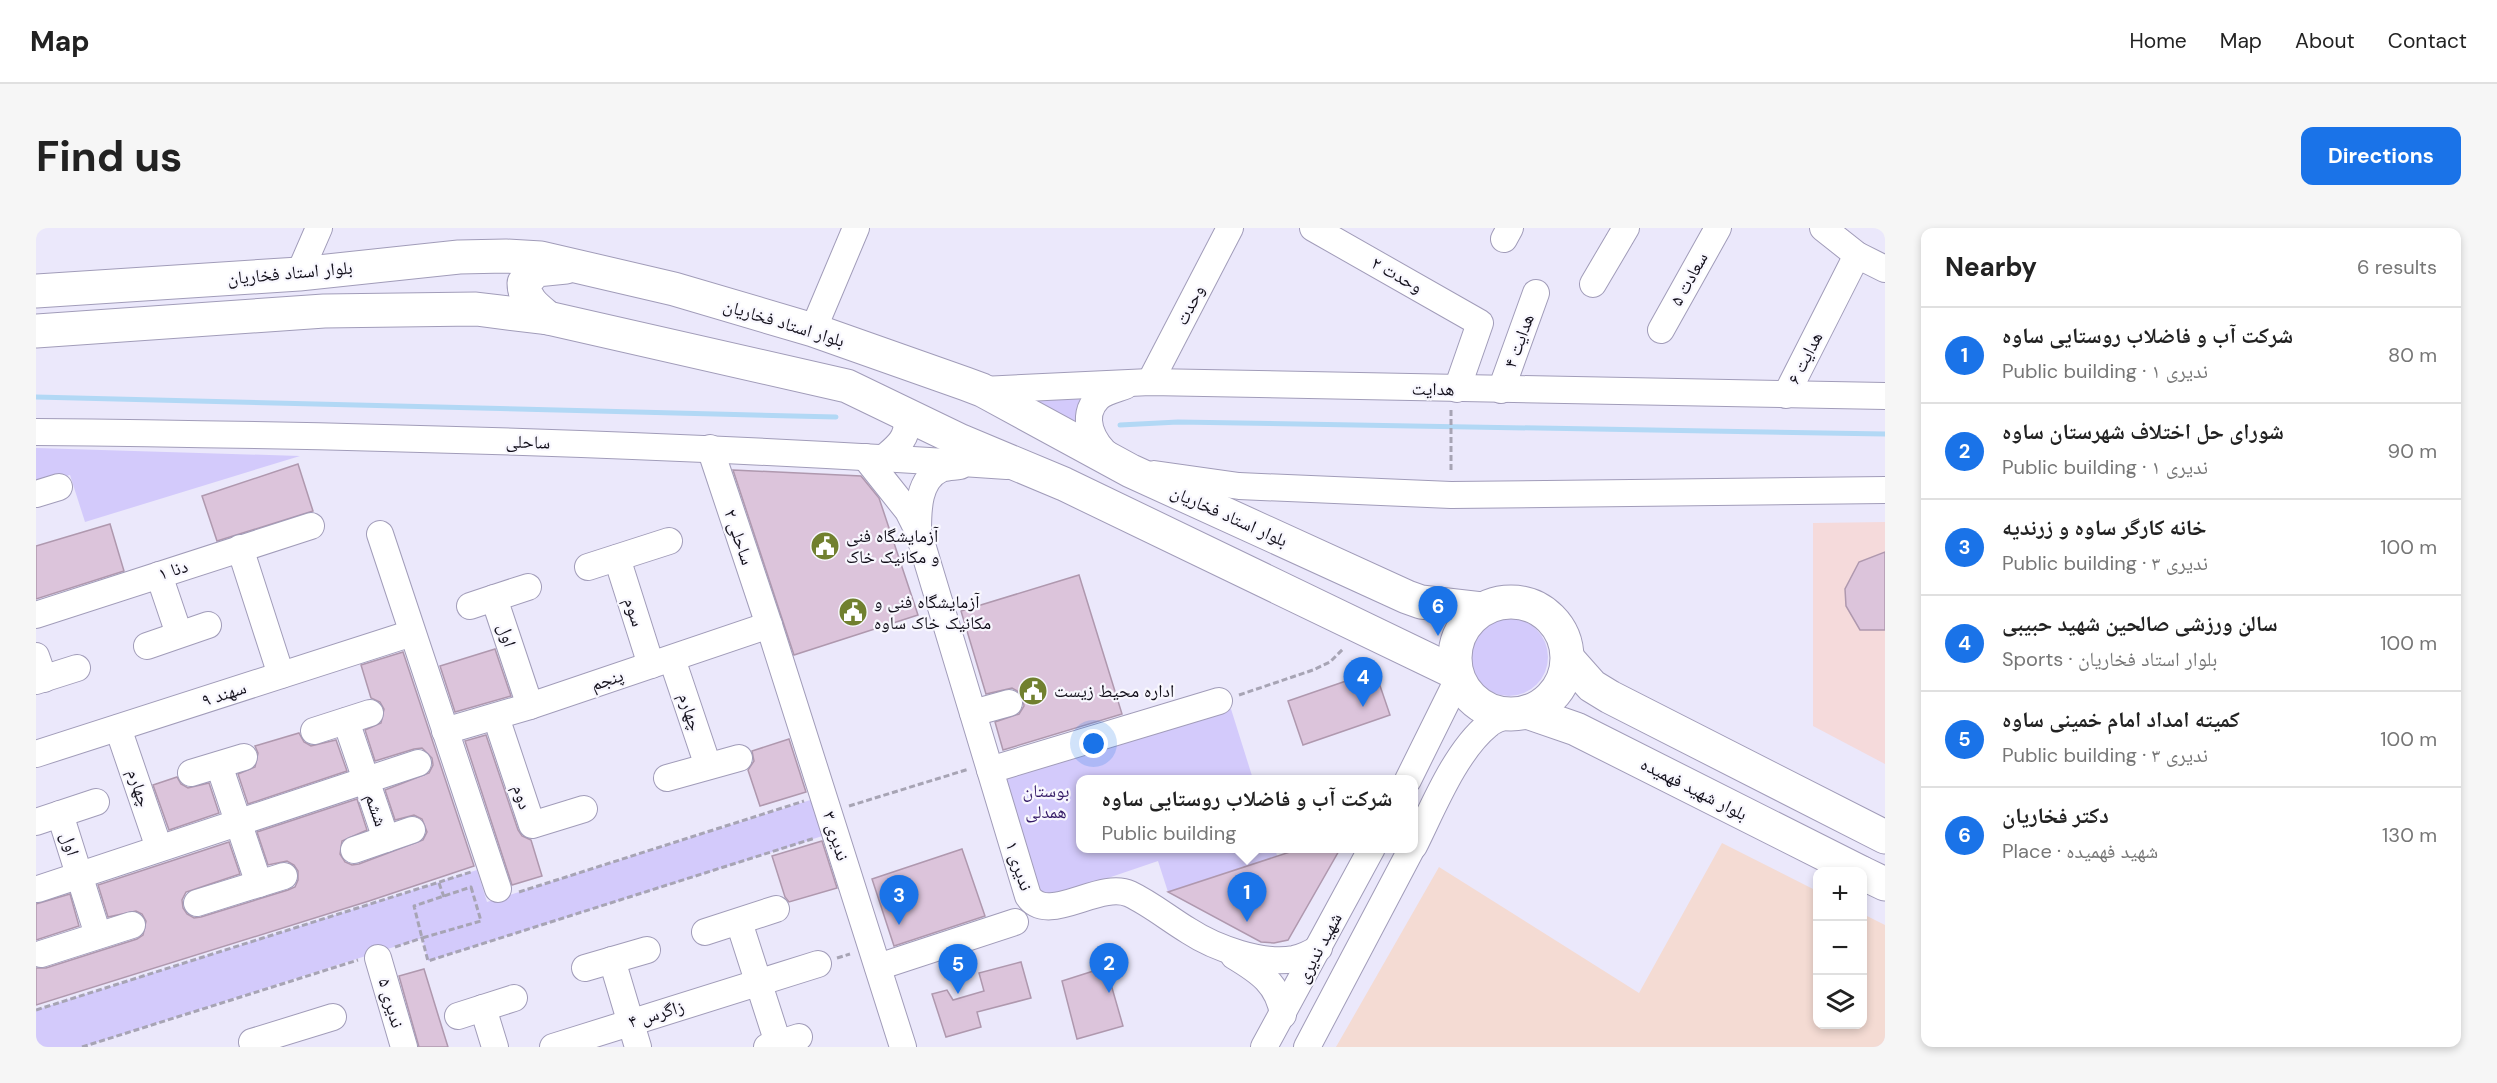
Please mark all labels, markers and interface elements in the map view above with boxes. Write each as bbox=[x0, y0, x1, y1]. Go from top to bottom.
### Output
text: Map bbox=[30, 23, 90, 60]
text: Home bbox=[2129, 27, 2187, 55]
text: Map bbox=[2220, 27, 2262, 55]
text: About bbox=[2295, 27, 2355, 55]
text: Contact bbox=[2388, 27, 2467, 55]
button: Directions bbox=[2301, 127, 2461, 185]
text: Find us bbox=[36, 129, 182, 184]
street label: سعادت ۵ bbox=[1664, 248, 1714, 310]
text: Nearby bbox=[1945, 250, 2037, 284]
street label: وحدت ۲ bbox=[1367, 251, 1427, 299]
text: 6 results bbox=[2357, 254, 2437, 280]
street label: بلوار استاد فخاریان bbox=[226, 256, 354, 290]
street label: وحدت bbox=[1170, 281, 1210, 329]
street label: بلوار استاد فخاریان bbox=[720, 293, 848, 353]
street label: هدایت ۴ bbox=[1498, 311, 1540, 371]
text: شرکت آب و فاضلاب روستایی ساوه bbox=[2002, 321, 2293, 350]
street label: هدایت ۶ bbox=[1782, 328, 1828, 388]
text: 1 bbox=[1961, 342, 1968, 368]
text: 80 m bbox=[2388, 342, 2437, 368]
text: Public building · ندیری ۱ bbox=[2002, 358, 2208, 384]
street label: هدایت bbox=[1411, 377, 1455, 401]
text: شورای حل اختلاف شهرستان ساوه bbox=[2002, 417, 2284, 446]
street label: ساحلی bbox=[505, 429, 551, 455]
text: 2 bbox=[1959, 438, 1970, 464]
text: 90 m bbox=[2388, 438, 2437, 464]
text: Public building · ندیری ۱ bbox=[2002, 454, 2208, 480]
street label: بلوار استاد فخاریان bbox=[1167, 480, 1291, 553]
street label: ساحلی ۲ bbox=[718, 506, 760, 568]
text: خانه کارگر ساوه و زرندیه bbox=[2002, 513, 2206, 542]
place label: آزمایشگاه فنی و مکانیک خاک bbox=[846, 524, 939, 569]
public building icon: آزمایشگاه فنی و مکانیک خاک bbox=[809, 530, 841, 562]
text: 3 bbox=[1958, 534, 1971, 560]
text: 100 m bbox=[2380, 534, 2437, 560]
text: Public building · ندیری ۳ bbox=[2002, 550, 2208, 576]
street label: دنا ۱ bbox=[155, 554, 191, 586]
pin: 6 bbox=[1418, 586, 1458, 636]
place label: آزمایشگاه فنی و مکانیک خاک ساوه bbox=[874, 590, 991, 635]
street label: سوم bbox=[618, 594, 650, 630]
public building icon: آزمایشگاه فنی و مکانیک خاک ساوه bbox=[837, 596, 869, 628]
text: سالن ورزشی صالحین شهید حبیبی bbox=[2002, 609, 2278, 638]
street label: اول bbox=[492, 620, 522, 650]
text: 4 bbox=[1958, 630, 1971, 656]
text: 100 m bbox=[2380, 630, 2437, 656]
text: Sports · بلوار استاد فخاریان bbox=[2002, 646, 2217, 672]
pin: 4 bbox=[1344, 658, 1382, 707]
street label: پنجم bbox=[588, 663, 626, 697]
public building icon: اداره محیط زیست bbox=[1017, 675, 1049, 707]
street label: سهند ۹ bbox=[199, 676, 249, 712]
place label: اداره محیط زیست bbox=[1054, 679, 1174, 703]
street label: چهارم bbox=[673, 690, 707, 734]
text: کمیته امداد امام خمینی ساوه bbox=[2002, 705, 2240, 734]
text: 5 bbox=[1958, 726, 1971, 752]
text: 100 m bbox=[2380, 726, 2437, 752]
your location bbox=[1079, 729, 1108, 758]
text: Public building · ندیری ۳ bbox=[2002, 742, 2208, 768]
street label: بلوار شهید فهمیده bbox=[1637, 752, 1751, 826]
street label: چهارم bbox=[122, 766, 156, 810]
popup bbox=[1076, 775, 1418, 853]
park label: بوستان همدلی bbox=[1023, 779, 1069, 824]
street label: دوم bbox=[507, 782, 537, 812]
text: شرکت آب و فاضلاب روستایی ساوه bbox=[1101, 784, 1393, 813]
street label: ششم bbox=[359, 790, 393, 830]
text: دکتر فخاریان bbox=[2002, 801, 2109, 830]
street label: ندیری ۳ bbox=[817, 808, 855, 864]
text: Public building bbox=[1101, 820, 1236, 846]
text: 6 bbox=[1958, 822, 1971, 848]
text: 130 m bbox=[2382, 822, 2437, 848]
street label: اول bbox=[55, 829, 85, 859]
street label: ندیری ۱ bbox=[1000, 838, 1038, 894]
text: Place · شهید فهمیده bbox=[2002, 838, 2158, 864]
map controls bbox=[1813, 867, 1867, 1029]
button: + bbox=[1813, 867, 1867, 921]
pin: 1 bbox=[1228, 872, 1266, 922]
pin: 3 bbox=[880, 876, 918, 925]
street label: شهید ندیری bbox=[1290, 909, 1348, 987]
button: − bbox=[1813, 921, 1867, 975]
pin: 5 bbox=[938, 944, 978, 994]
pin: 2 bbox=[1090, 944, 1128, 993]
street label: ندیری ۵ bbox=[372, 975, 410, 1031]
button: layers bbox=[1813, 975, 1867, 1029]
street label: زاگرس ۴ bbox=[625, 994, 687, 1034]

